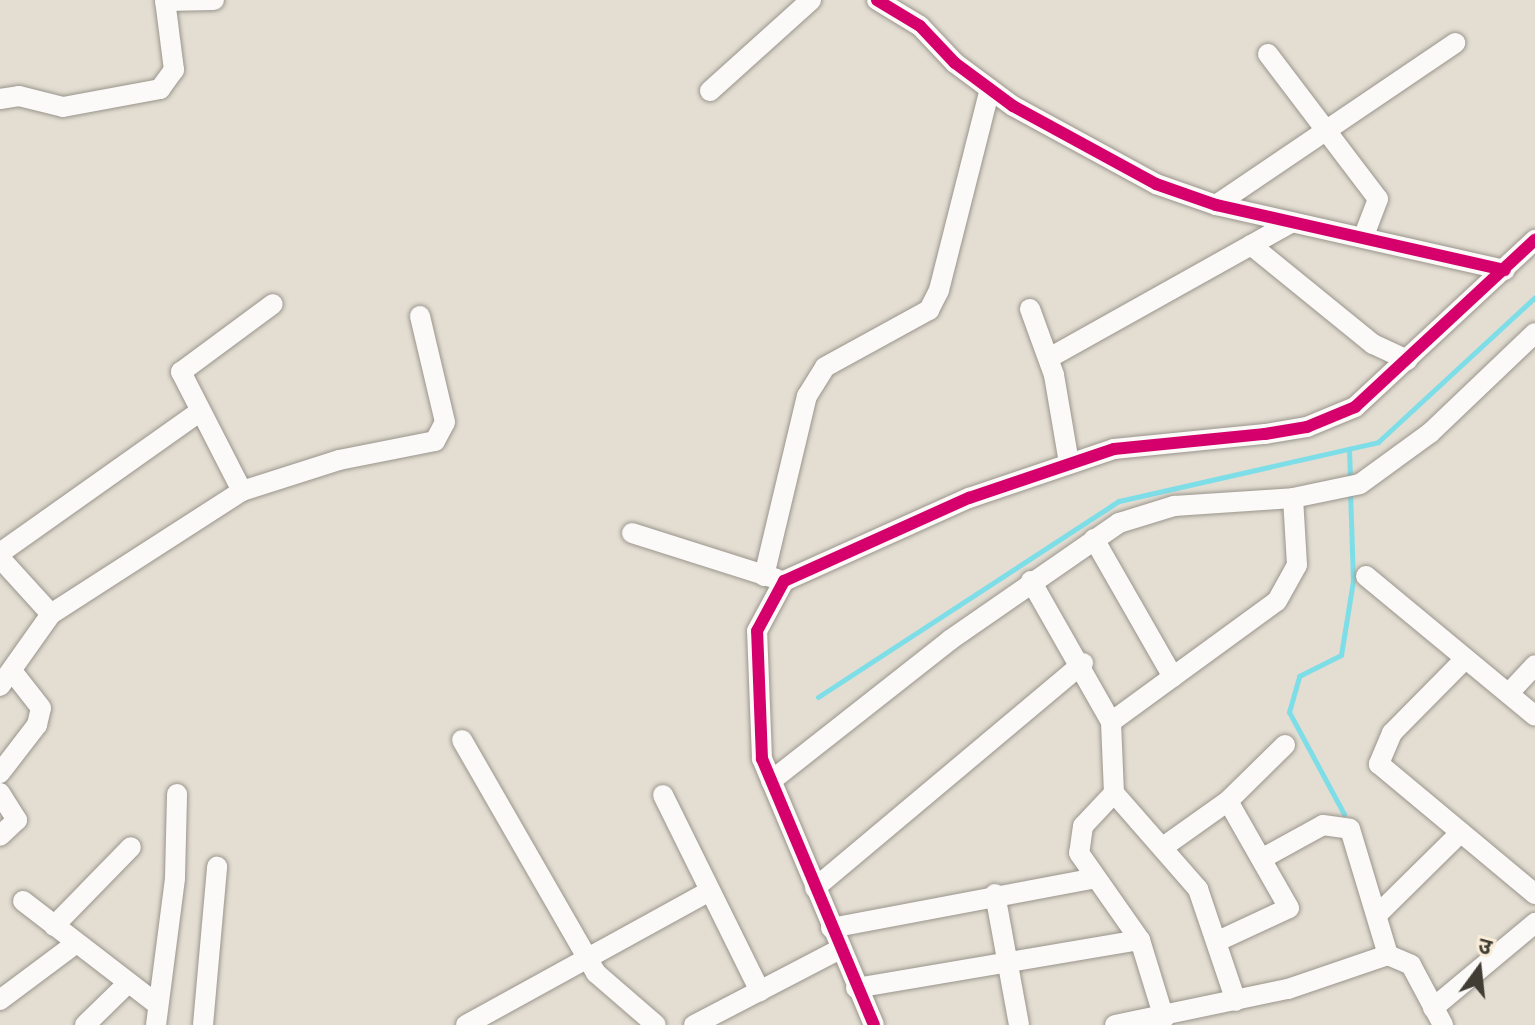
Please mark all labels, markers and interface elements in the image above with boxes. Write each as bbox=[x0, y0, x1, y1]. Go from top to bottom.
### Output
north arrow bbox=[1439, 929, 1519, 1009]
text: उ bbox=[1475, 930, 1495, 962]

